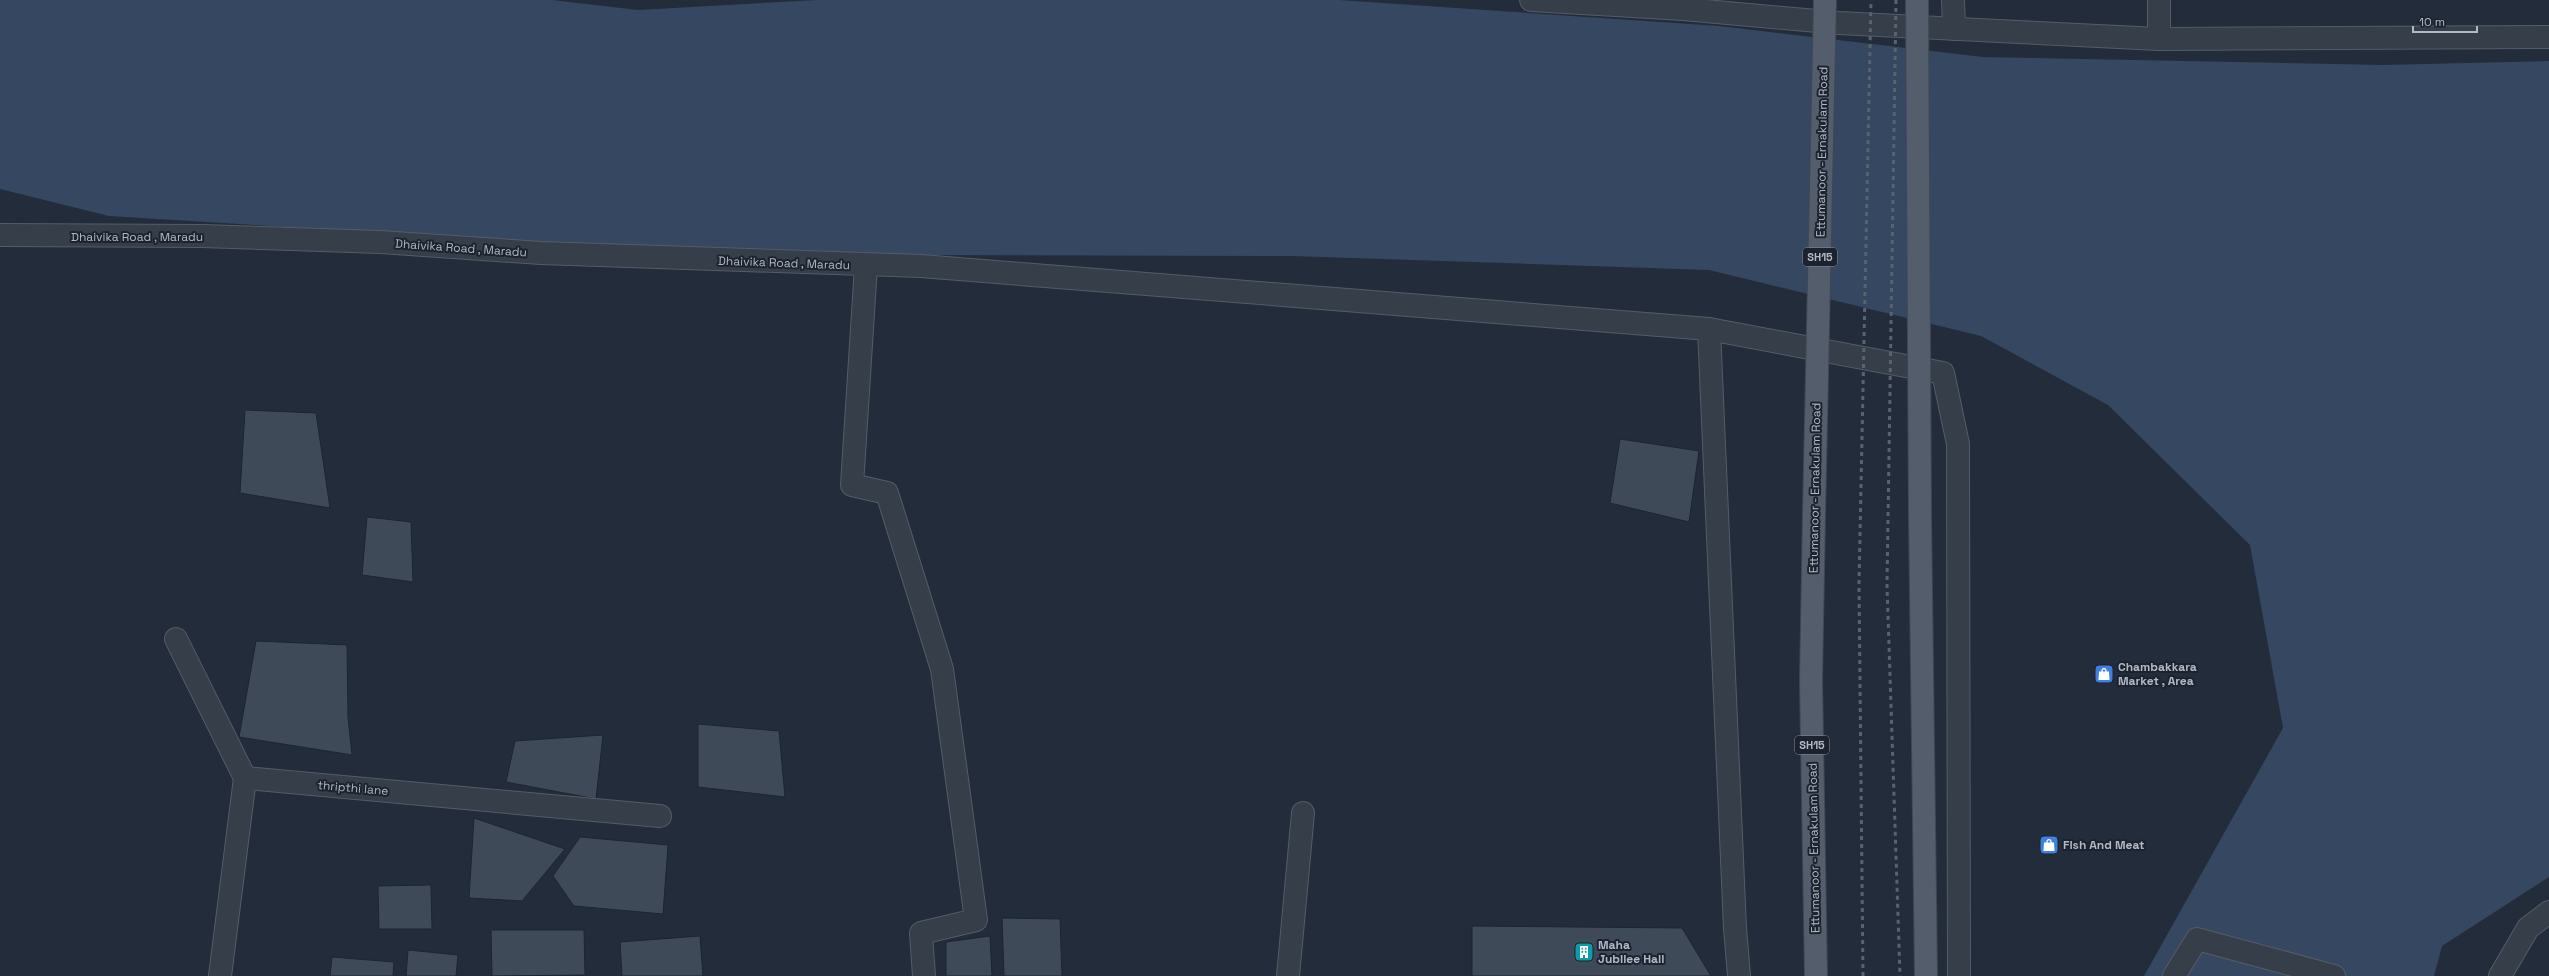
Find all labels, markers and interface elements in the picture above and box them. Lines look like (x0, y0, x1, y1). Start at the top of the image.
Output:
scale bar (2413, 8, 2477, 34)
text: 10 m (2419, 14, 2445, 30)
street label: Ettumanoor - Ernakulam Road (1813, 67, 1831, 237)
street label: Dhaivika Road , Maradu (71, 229, 203, 245)
street label: Dhaivika Road , Maradu (395, 235, 527, 261)
road number: SH15 (1803, 248, 1837, 266)
street label: Dhaivika Road , Maradu (718, 253, 850, 273)
street label: Ettumanoor - Ernakulam Road (1806, 403, 1824, 573)
place label: Chambakkara Market , Area (2118, 659, 2197, 689)
shop icon: Chambakkara Market , Area (2093, 663, 2115, 685)
road number: SH15 (1795, 736, 1829, 754)
street label: Ettumanoor - Ernakulam Road (1805, 763, 1823, 933)
street label: thripthi lane (317, 777, 389, 799)
shop icon: Fish And Meat (2038, 834, 2060, 856)
place label: Fish And Meat (2063, 837, 2144, 853)
place label: Maha Jubilee Hall (1598, 937, 1664, 967)
building icon: Maha Jubilee Hall (1573, 941, 1595, 963)

